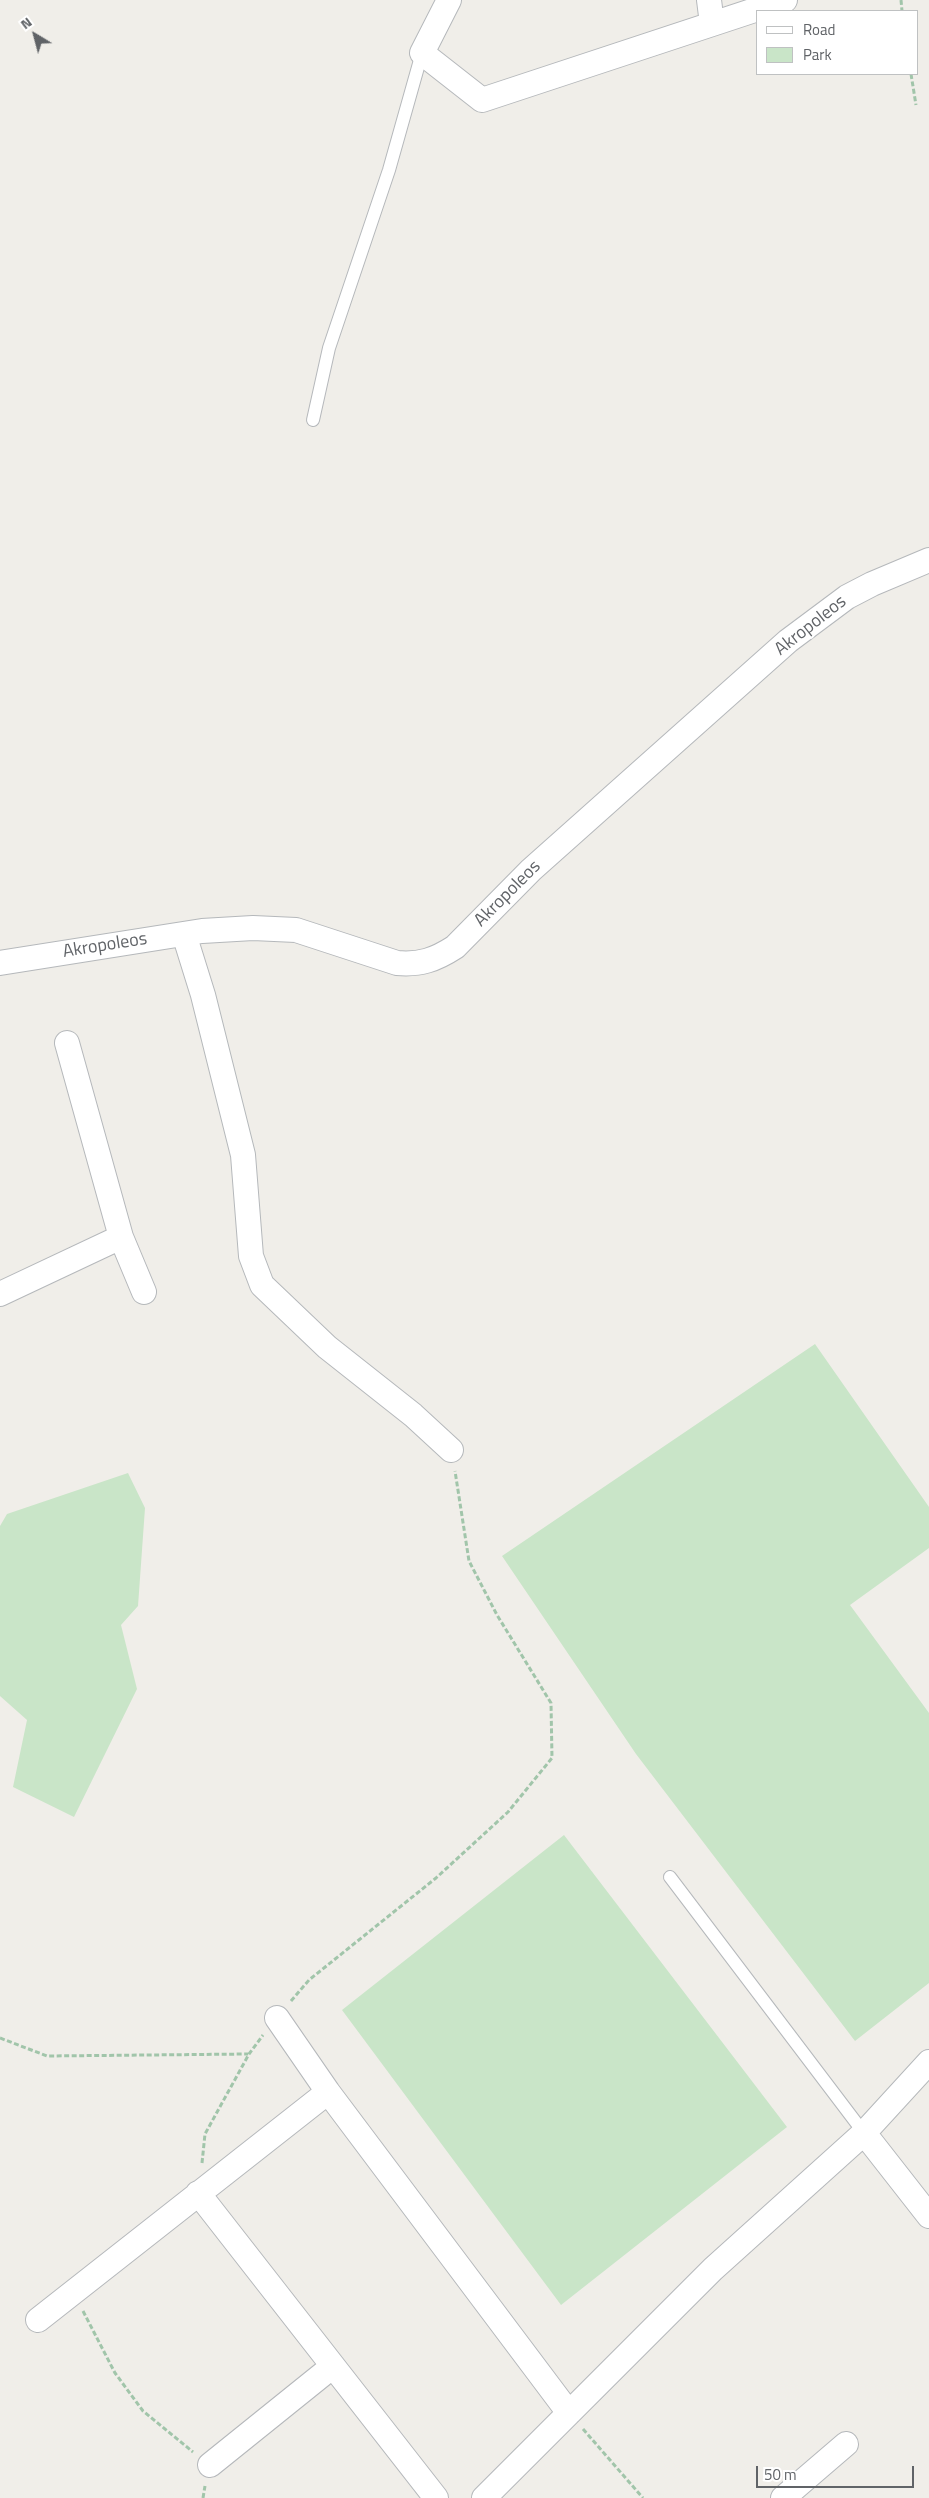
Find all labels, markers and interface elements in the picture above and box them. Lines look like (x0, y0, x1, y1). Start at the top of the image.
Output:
north arrow (10, 10, 60, 60)
legend (756, 10, 919, 75)
text: N (15, 11, 36, 34)
text: Road (803, 18, 835, 41)
text: Park (803, 43, 832, 66)
street label: Akropoleos (771, 591, 851, 661)
street label: Akropoleos (470, 856, 546, 932)
street label: Akropoleos (61, 929, 149, 963)
scale bar (759, 2456, 916, 2488)
text: 50 m (764, 2463, 797, 2486)

